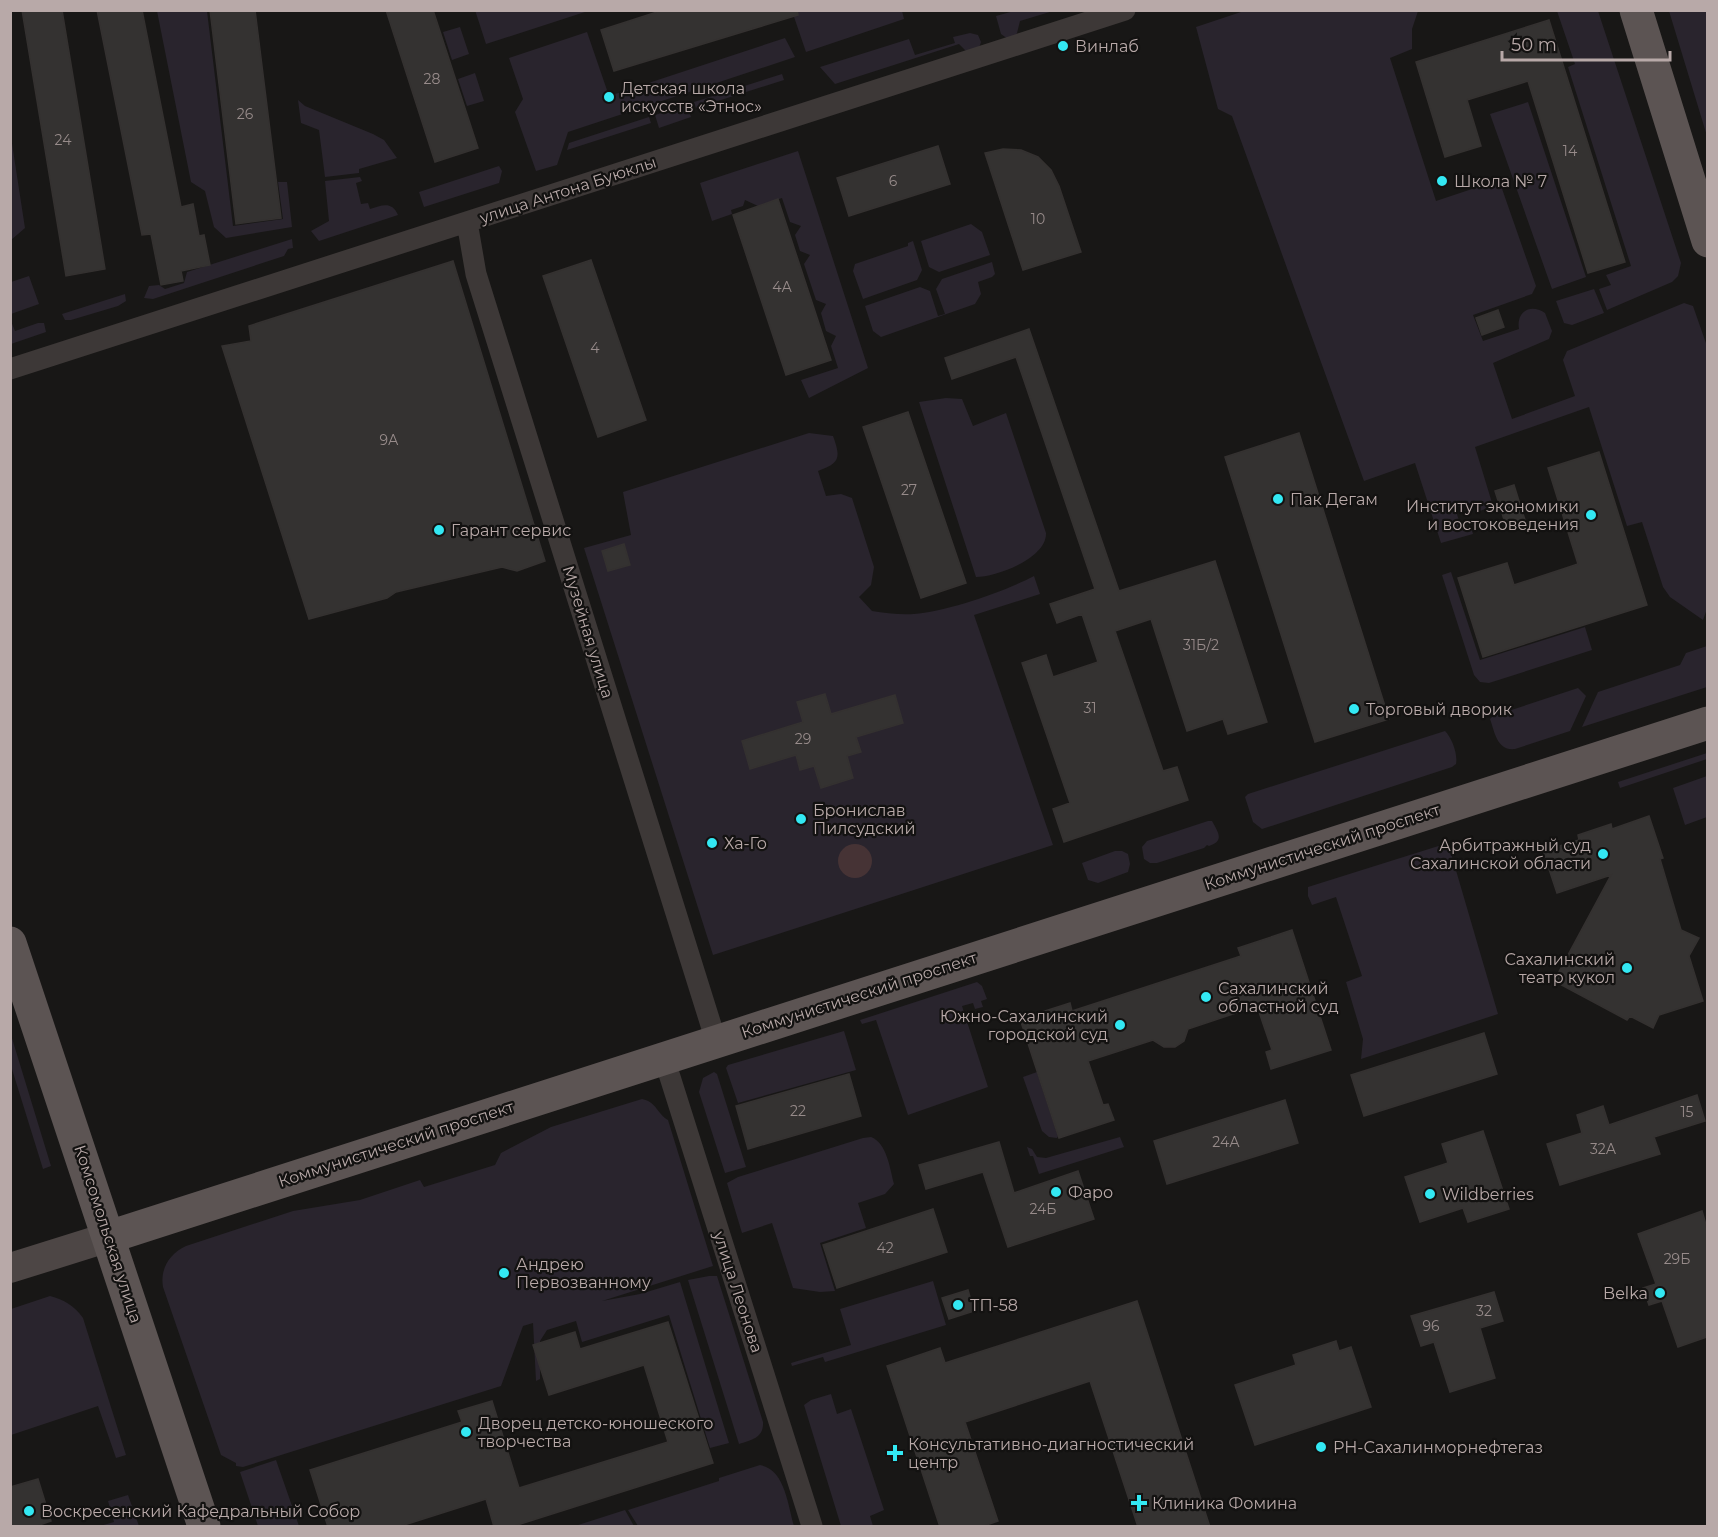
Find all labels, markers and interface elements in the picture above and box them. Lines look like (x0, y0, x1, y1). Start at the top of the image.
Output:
scale bar (1502, 24, 1670, 62)
text: 50 m (1511, 34, 1557, 56)
place label: Винлаб (1075, 37, 1139, 56)
marker: Винлаб (1056, 39, 1070, 53)
house number: 28 (424, 70, 441, 88)
place label: Детская школа искусств «Этнос» (621, 79, 762, 116)
marker: Детская школа искусств «Этнос» (602, 90, 616, 104)
house number: 26 (237, 105, 254, 123)
house number: 24 (55, 131, 72, 149)
house number: 14 (1563, 142, 1578, 160)
street label: улица Антона Буюклы (476, 152, 659, 228)
house number: 6 (889, 172, 898, 190)
place label: Школа № 7 (1454, 172, 1547, 191)
marker: Школа № 7 (1435, 174, 1449, 188)
house number: 10 (1031, 210, 1045, 228)
house number: 4А (772, 278, 792, 296)
house number: 4 (590, 339, 600, 357)
house number: 9А (380, 431, 399, 449)
house number: 27 (901, 481, 917, 499)
place label: Пак Дегам (1290, 490, 1378, 509)
marker: Пак Дегам (1271, 492, 1285, 506)
place label: Институт экономики и востоковедения (1406, 497, 1579, 534)
marker: Институт экономики и востоковедения (1584, 508, 1598, 522)
place label: Гарант сервис (451, 521, 571, 540)
marker: Гарант сервис (432, 523, 446, 537)
street label: Музейная улица (559, 563, 617, 701)
house number: 31Б/2 (1183, 636, 1219, 654)
house number: 31 (1084, 699, 1096, 717)
place label: Торговый дворик (1366, 700, 1513, 719)
marker: Торговый дворик (1347, 702, 1361, 716)
house number: 29 (795, 730, 811, 748)
street label: Коммунистический проспект (1202, 800, 1443, 894)
place label: Бронислав Пилсудский (813, 801, 916, 838)
marker: Бронислав Пилсудский (794, 812, 808, 826)
place label: Ха-Го (724, 834, 767, 853)
marker: Ха-Го (705, 836, 719, 850)
place label: Арбитражный суд Сахалинской области (1410, 836, 1591, 873)
marker: Арбитражный суд Сахалинской области (1596, 847, 1610, 861)
street label: Коммунистический проспект (739, 948, 980, 1042)
place label: Сахалинский театр кукол (1505, 950, 1615, 987)
marker: Сахалинский театр кукол (1620, 961, 1634, 975)
place label: Сахалинский областной суд (1218, 979, 1339, 1016)
marker: Сахалинский областной суд (1199, 990, 1213, 1004)
place label: Южно-Сахалинский городской суд (940, 1007, 1108, 1044)
marker: Южно-Сахалинский городской суд (1113, 1018, 1127, 1032)
street label: Коммунистический проспект (276, 1097, 517, 1191)
house number: 22 (790, 1102, 806, 1120)
house number: 15 (1681, 1103, 1694, 1121)
house number: 24А (1212, 1133, 1240, 1151)
house number: 32А (1590, 1140, 1617, 1158)
street label: Комсомольская улица (70, 1143, 146, 1325)
place label: Фаро (1068, 1183, 1113, 1202)
marker: Фаро (1049, 1185, 1063, 1199)
place label: Wildberries (1442, 1185, 1534, 1204)
marker: Wildberries (1423, 1187, 1437, 1201)
house number: 24Б (1029, 1200, 1057, 1218)
street label: улица Леонова (709, 1228, 767, 1355)
house number: 42 (876, 1239, 894, 1257)
house number: 29Б (1664, 1250, 1690, 1268)
place label: Андрею Первозванному (516, 1255, 651, 1292)
marker: Андрею Первозванному (497, 1266, 511, 1280)
place label: Belka (1603, 1284, 1648, 1303)
marker: Belka (1653, 1286, 1667, 1300)
place label: ТП-58 (970, 1296, 1018, 1315)
marker: ТП-58 (951, 1298, 965, 1312)
house number: 32 (1476, 1302, 1492, 1320)
house number: 96 (1422, 1317, 1440, 1335)
place label: Дворец детско-юношеского творчества (478, 1414, 713, 1451)
marker: Дворец детско-юношеского творчества (459, 1425, 473, 1439)
place label: Консультативно-диагностический центр (908, 1435, 1194, 1472)
place label: РН-Сахалинморнефтегаз (1333, 1438, 1543, 1457)
marker: РН-Сахалинморнефтегаз (1314, 1440, 1328, 1454)
marker: Консультативно-диагностический центр (886, 1444, 904, 1462)
marker: Клиника Фомина (1130, 1494, 1148, 1512)
place label: Клиника Фомина (1152, 1494, 1297, 1513)
place label: Воскресенский Кафедральный Собор (41, 1502, 360, 1521)
marker: Воскресенский Кафедральный Собор (22, 1504, 36, 1518)

